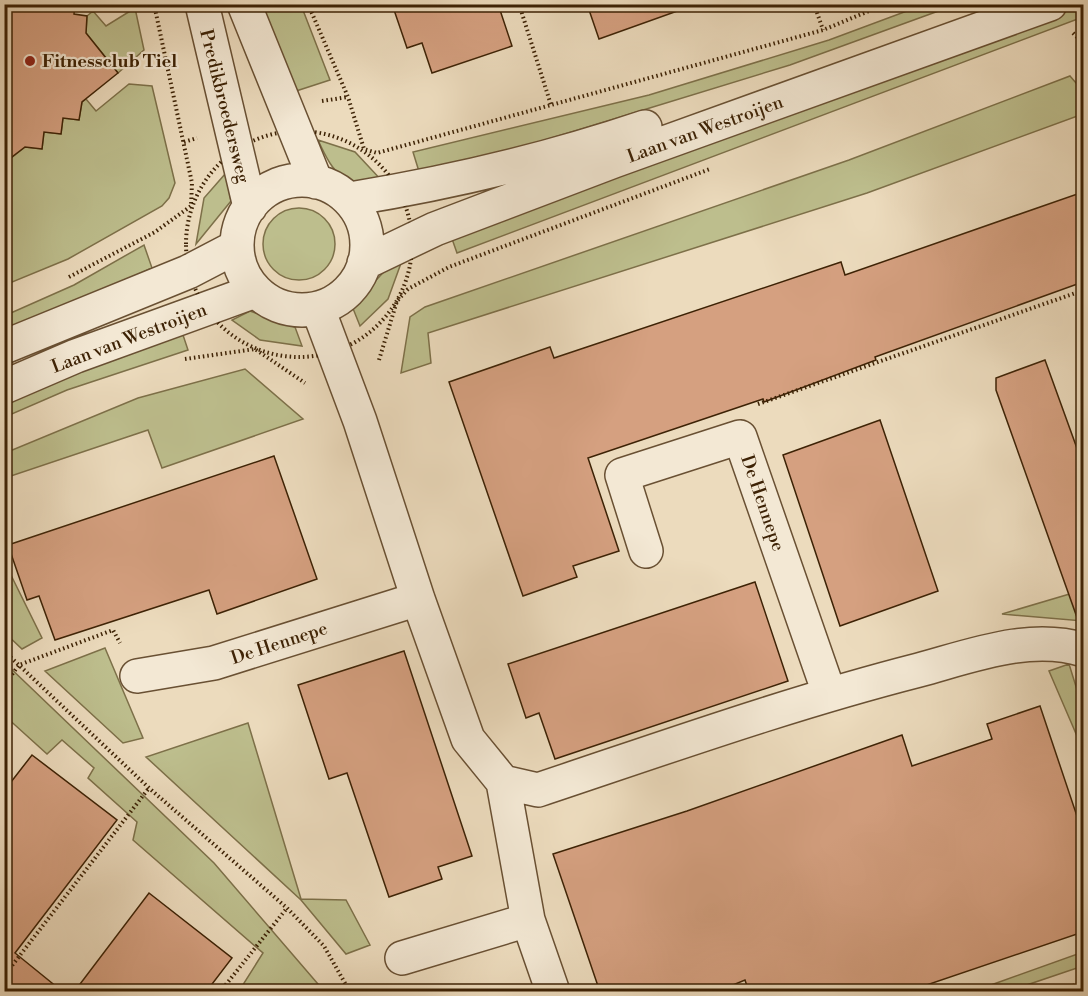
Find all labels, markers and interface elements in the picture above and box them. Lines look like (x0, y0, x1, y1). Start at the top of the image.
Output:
street label: Predikbroedersweg (194, 27, 255, 186)
place label: Fitnessclub Tiel (42, 50, 177, 73)
marker: Fitnessclub Tiel (23, 54, 37, 68)
street label: Laan van Westroijen (624, 90, 787, 168)
street label: Laan van Westroijen (48, 298, 210, 379)
street label: De Hennepe (735, 452, 790, 554)
street label: De Hennepe (228, 617, 330, 670)

